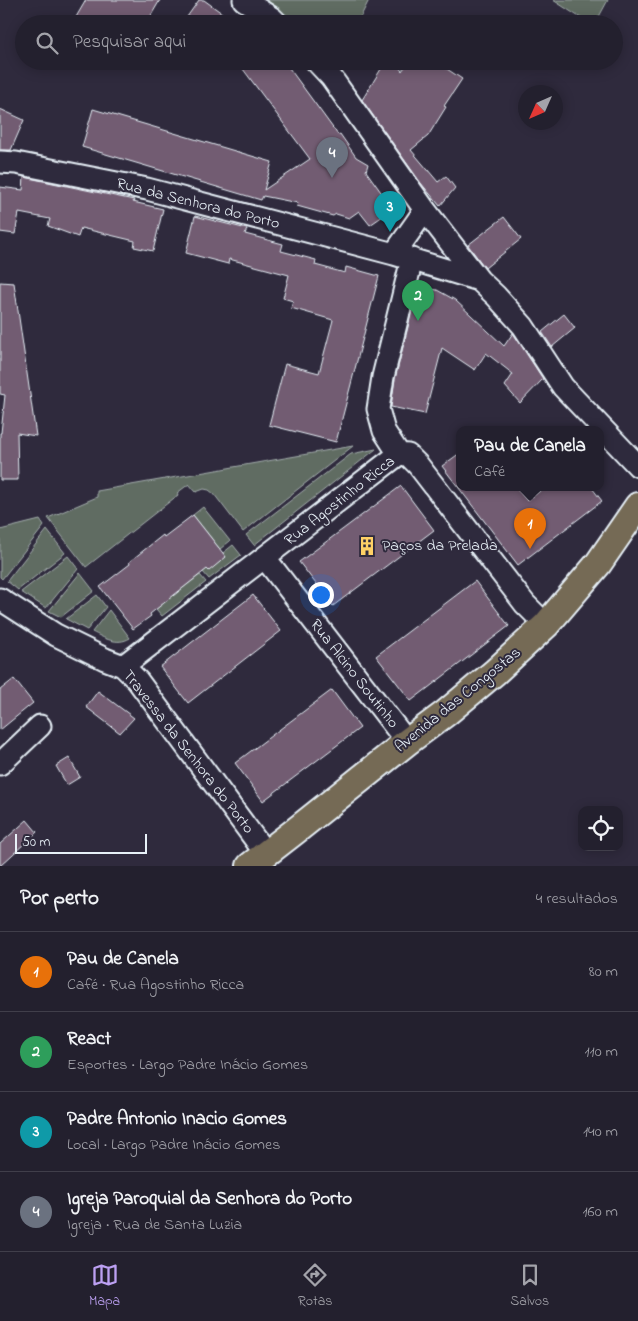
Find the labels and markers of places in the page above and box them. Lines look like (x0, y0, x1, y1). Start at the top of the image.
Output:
pin: 4 (316, 137, 348, 178)
pin: 3 (374, 191, 406, 232)
pin: 2 (402, 280, 434, 321)
pin: 1 (514, 508, 546, 549)
place label: Paços da Prelada (382, 534, 498, 558)
building icon: Paços da Prelada (356, 535, 378, 557)

